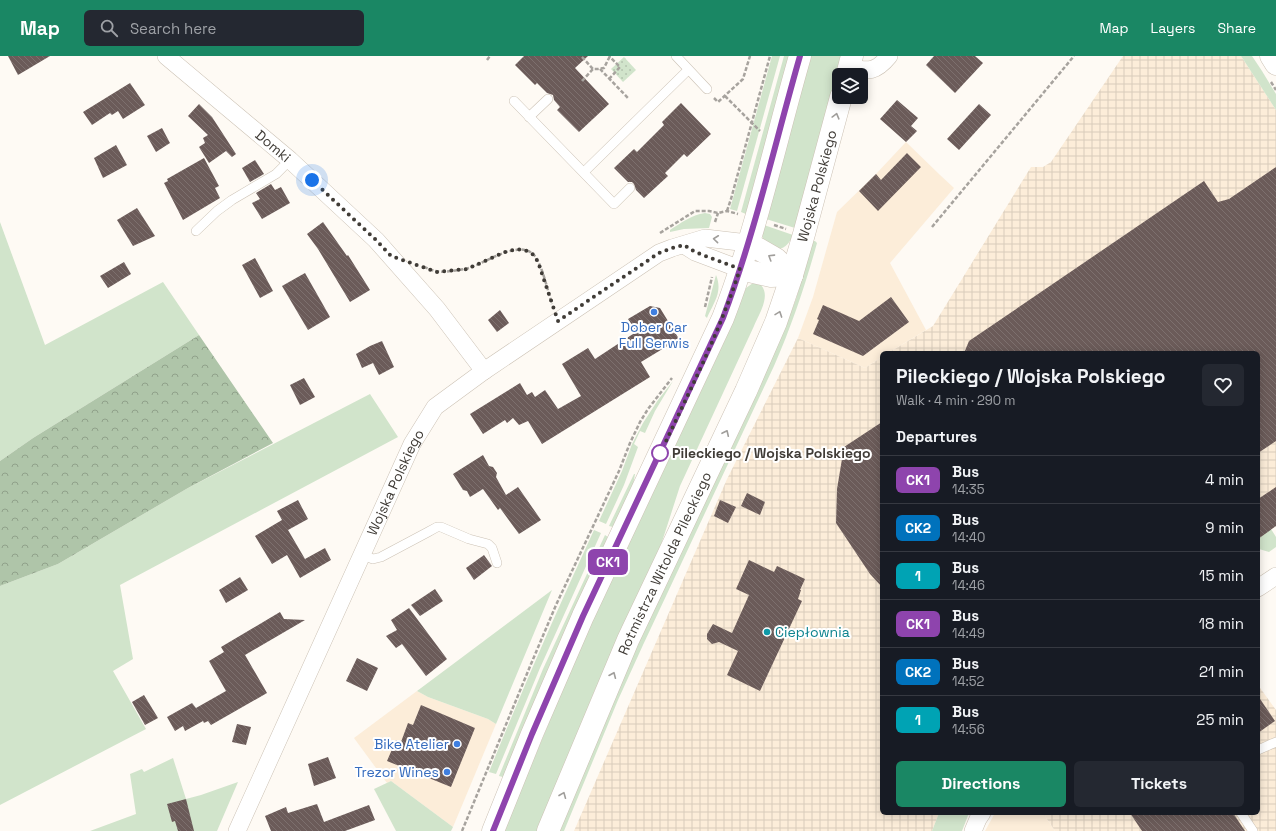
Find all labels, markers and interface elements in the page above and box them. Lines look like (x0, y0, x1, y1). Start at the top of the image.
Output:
search box (84, 10, 364, 46)
text: Map (20, 16, 60, 41)
icon: search (98, 17, 120, 39)
text: Search here (130, 19, 216, 38)
text: Map (1099, 19, 1129, 37)
text: Layers (1151, 19, 1195, 37)
text: Share (1217, 19, 1256, 37)
map controls (832, 68, 868, 104)
button: layers (832, 68, 868, 104)
one-way arrow (831, 113, 839, 119)
street label: Domki (252, 126, 295, 166)
street label: Wojska Polskiego (793, 128, 841, 244)
your location (302, 170, 322, 190)
one-way arrow (713, 235, 719, 244)
one-way arrow (768, 254, 775, 262)
marker: Dober Car Full Serwis (649, 307, 659, 317)
one-way arrow (774, 311, 783, 318)
place label: Dober Car Full Serwis (619, 318, 689, 352)
text: Pileckiego / Wojska Polskiego (896, 364, 1165, 389)
button: heart (1202, 364, 1244, 406)
text: Walk · 4 min · 290 m (896, 392, 1016, 409)
street label: Wojska Polskiego (363, 426, 428, 538)
text: Departures (896, 427, 977, 446)
one-way arrow (721, 429, 729, 437)
marker: Pileckiego / Wojska Polskiego (651, 444, 669, 462)
place label: Pileckiego / Wojska Polskiego (672, 444, 871, 462)
text: Bus (952, 462, 979, 481)
street label: Rotmistrza Witolda Pileckiego (614, 469, 715, 658)
text: 4 min (1205, 470, 1244, 489)
text: CK1 (906, 471, 930, 489)
text: 14:35 (952, 481, 985, 498)
text: Bus (952, 510, 979, 529)
text: 9 min (1205, 518, 1244, 537)
text: CK2 (905, 519, 931, 537)
text: 14:40 (952, 529, 985, 546)
line badge: CK1 (585, 549, 631, 575)
text: CK1 (596, 553, 620, 571)
text: Bus (952, 558, 979, 577)
text: 15 min (1199, 566, 1244, 585)
text: 1 (915, 567, 921, 585)
text: 14:46 (952, 577, 985, 594)
text: Bus (952, 606, 979, 625)
text: 18 min (1199, 614, 1244, 633)
text: CK1 (906, 615, 930, 633)
place label: Ciepłownia (775, 623, 850, 641)
text: 14:49 (952, 625, 985, 642)
marker: Ciepłownia (762, 627, 772, 637)
text: Bus (952, 654, 979, 673)
text: 21 min (1199, 662, 1244, 681)
text: CK2 (905, 663, 931, 681)
one-way arrow (608, 672, 616, 680)
text: 14:52 (952, 673, 984, 690)
text: Bus (952, 702, 979, 721)
text: 25 min (1196, 710, 1244, 729)
text: 1 (915, 711, 921, 729)
text: 14:56 (952, 721, 985, 738)
place label: Bike Atelier (374, 735, 449, 753)
marker: Bike Atelier (452, 739, 462, 749)
button: Directions (896, 761, 1066, 807)
button: Tickets (1074, 761, 1244, 807)
place label: Trezor Wines (354, 763, 439, 781)
marker: Trezor Wines (442, 767, 452, 777)
one-way arrow (558, 791, 566, 798)

